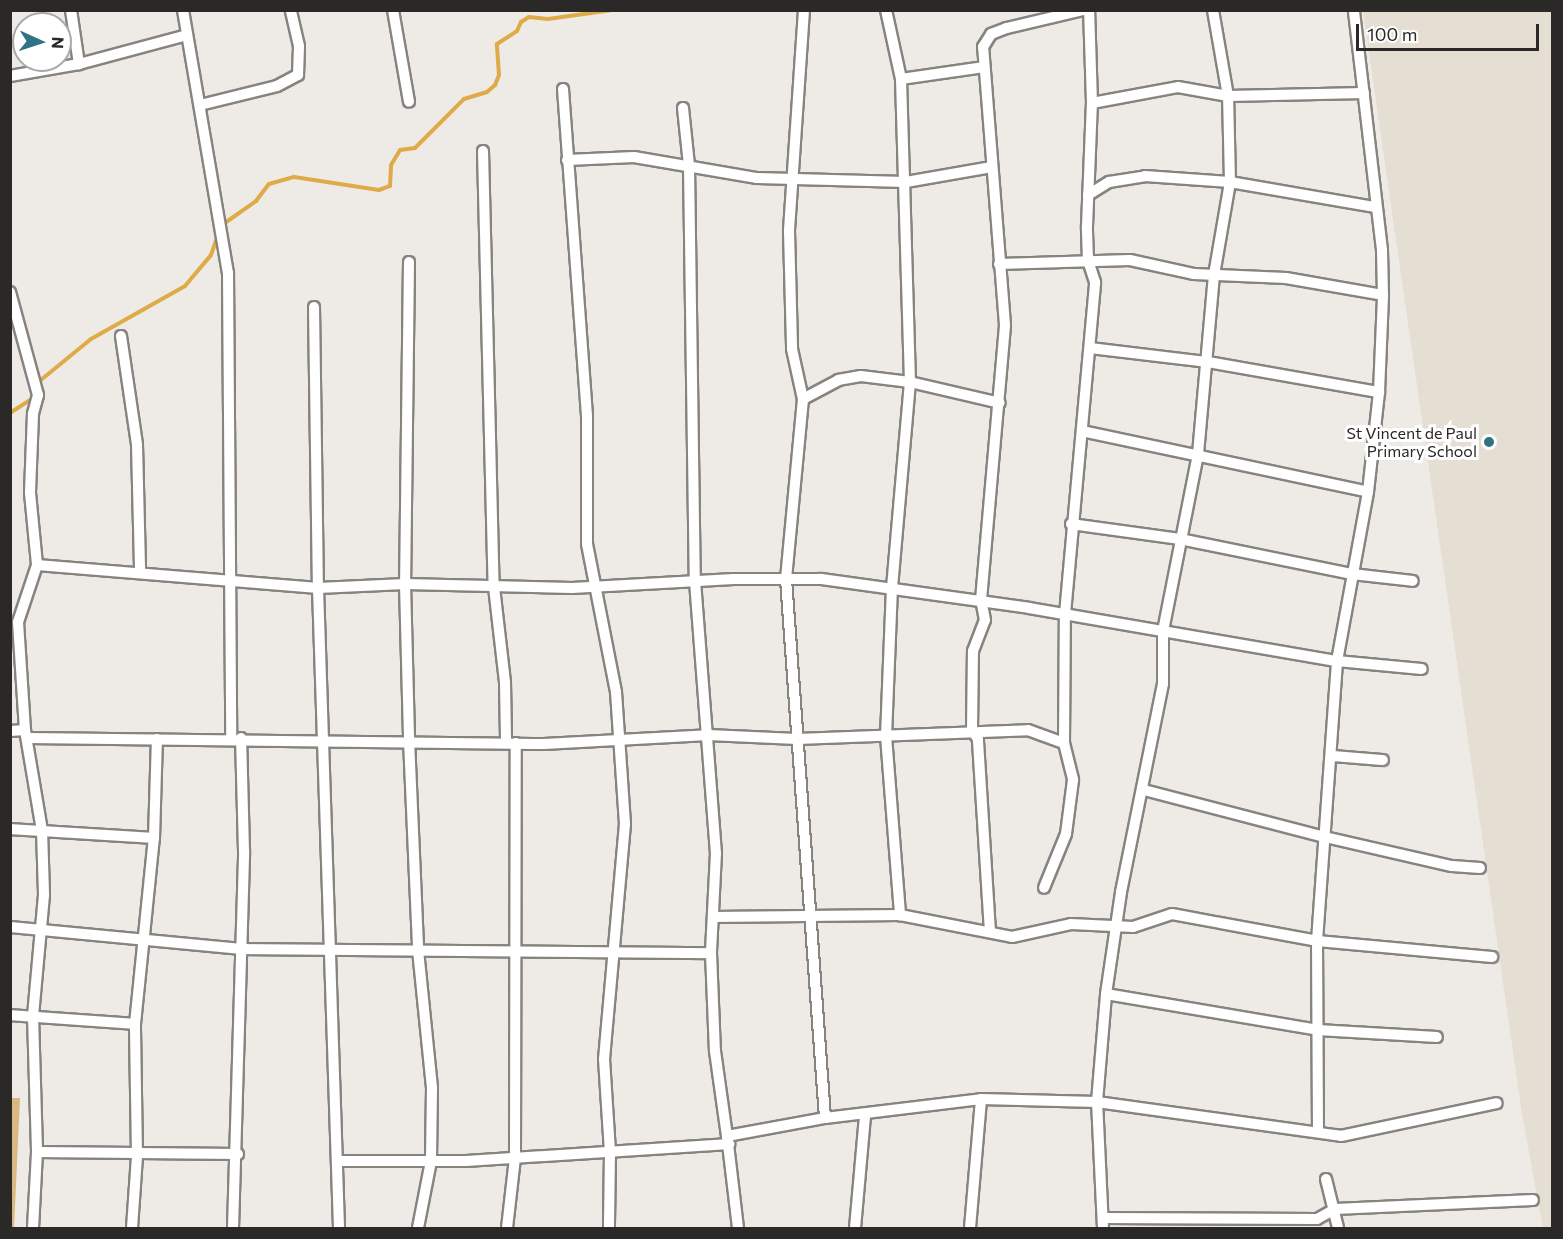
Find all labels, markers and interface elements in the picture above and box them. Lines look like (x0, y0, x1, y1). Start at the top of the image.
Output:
north arrow (12, 12, 72, 72)
scale bar (1359, 12, 1542, 50)
text: 100 m (1367, 23, 1417, 45)
text: N (49, 36, 68, 49)
place label: St Vincent de Paul Primary School (1347, 423, 1477, 461)
marker: St Vincent de Paul Primary School (1482, 435, 1496, 449)

